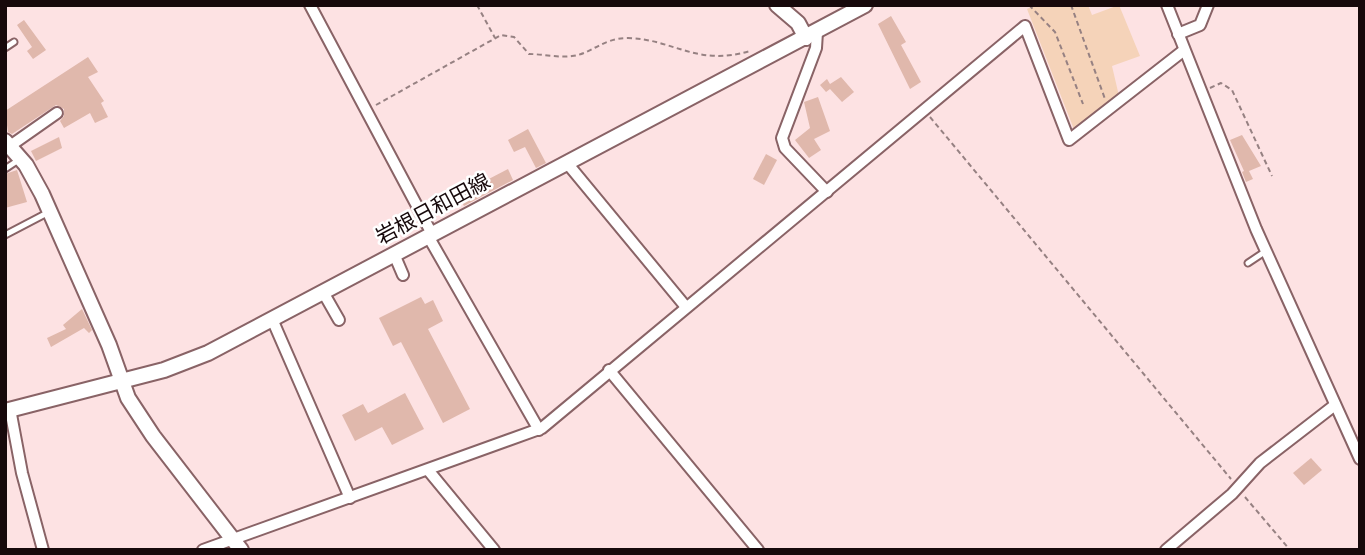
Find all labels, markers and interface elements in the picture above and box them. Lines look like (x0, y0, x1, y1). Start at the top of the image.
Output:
street label: 岩根日和田線 (372, 169, 494, 248)

